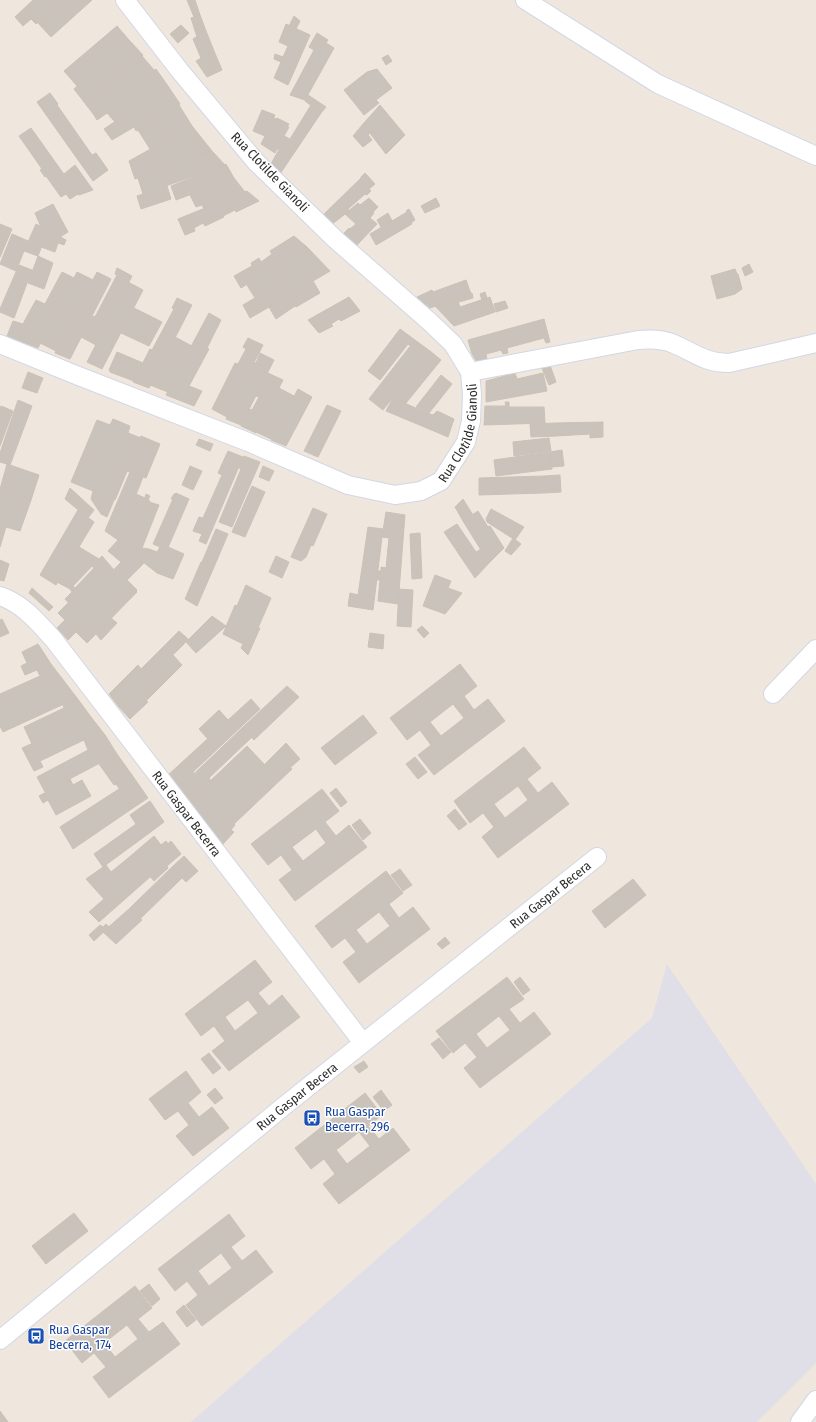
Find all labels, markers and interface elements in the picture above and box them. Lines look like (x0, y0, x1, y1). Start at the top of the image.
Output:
street label: Rua Clotilde Gianoli (228, 129, 312, 215)
street label: Rua Clotilde Gianoli (435, 383, 480, 485)
street label: Rua Gaspar Becerra (149, 768, 225, 859)
street label: Rua Gaspar Becera (507, 858, 594, 931)
street label: Rua Gaspar Becera (253, 1059, 340, 1133)
place label: Rua Gaspar Becerra, 296 (325, 1104, 390, 1134)
bus stop icon: Rua Gaspar Becerra, 296 (302, 1108, 322, 1128)
place label: Rua Gaspar Becerra, 174 (49, 1322, 111, 1352)
bus stop icon: Rua Gaspar Becerra, 174 (26, 1326, 46, 1346)

